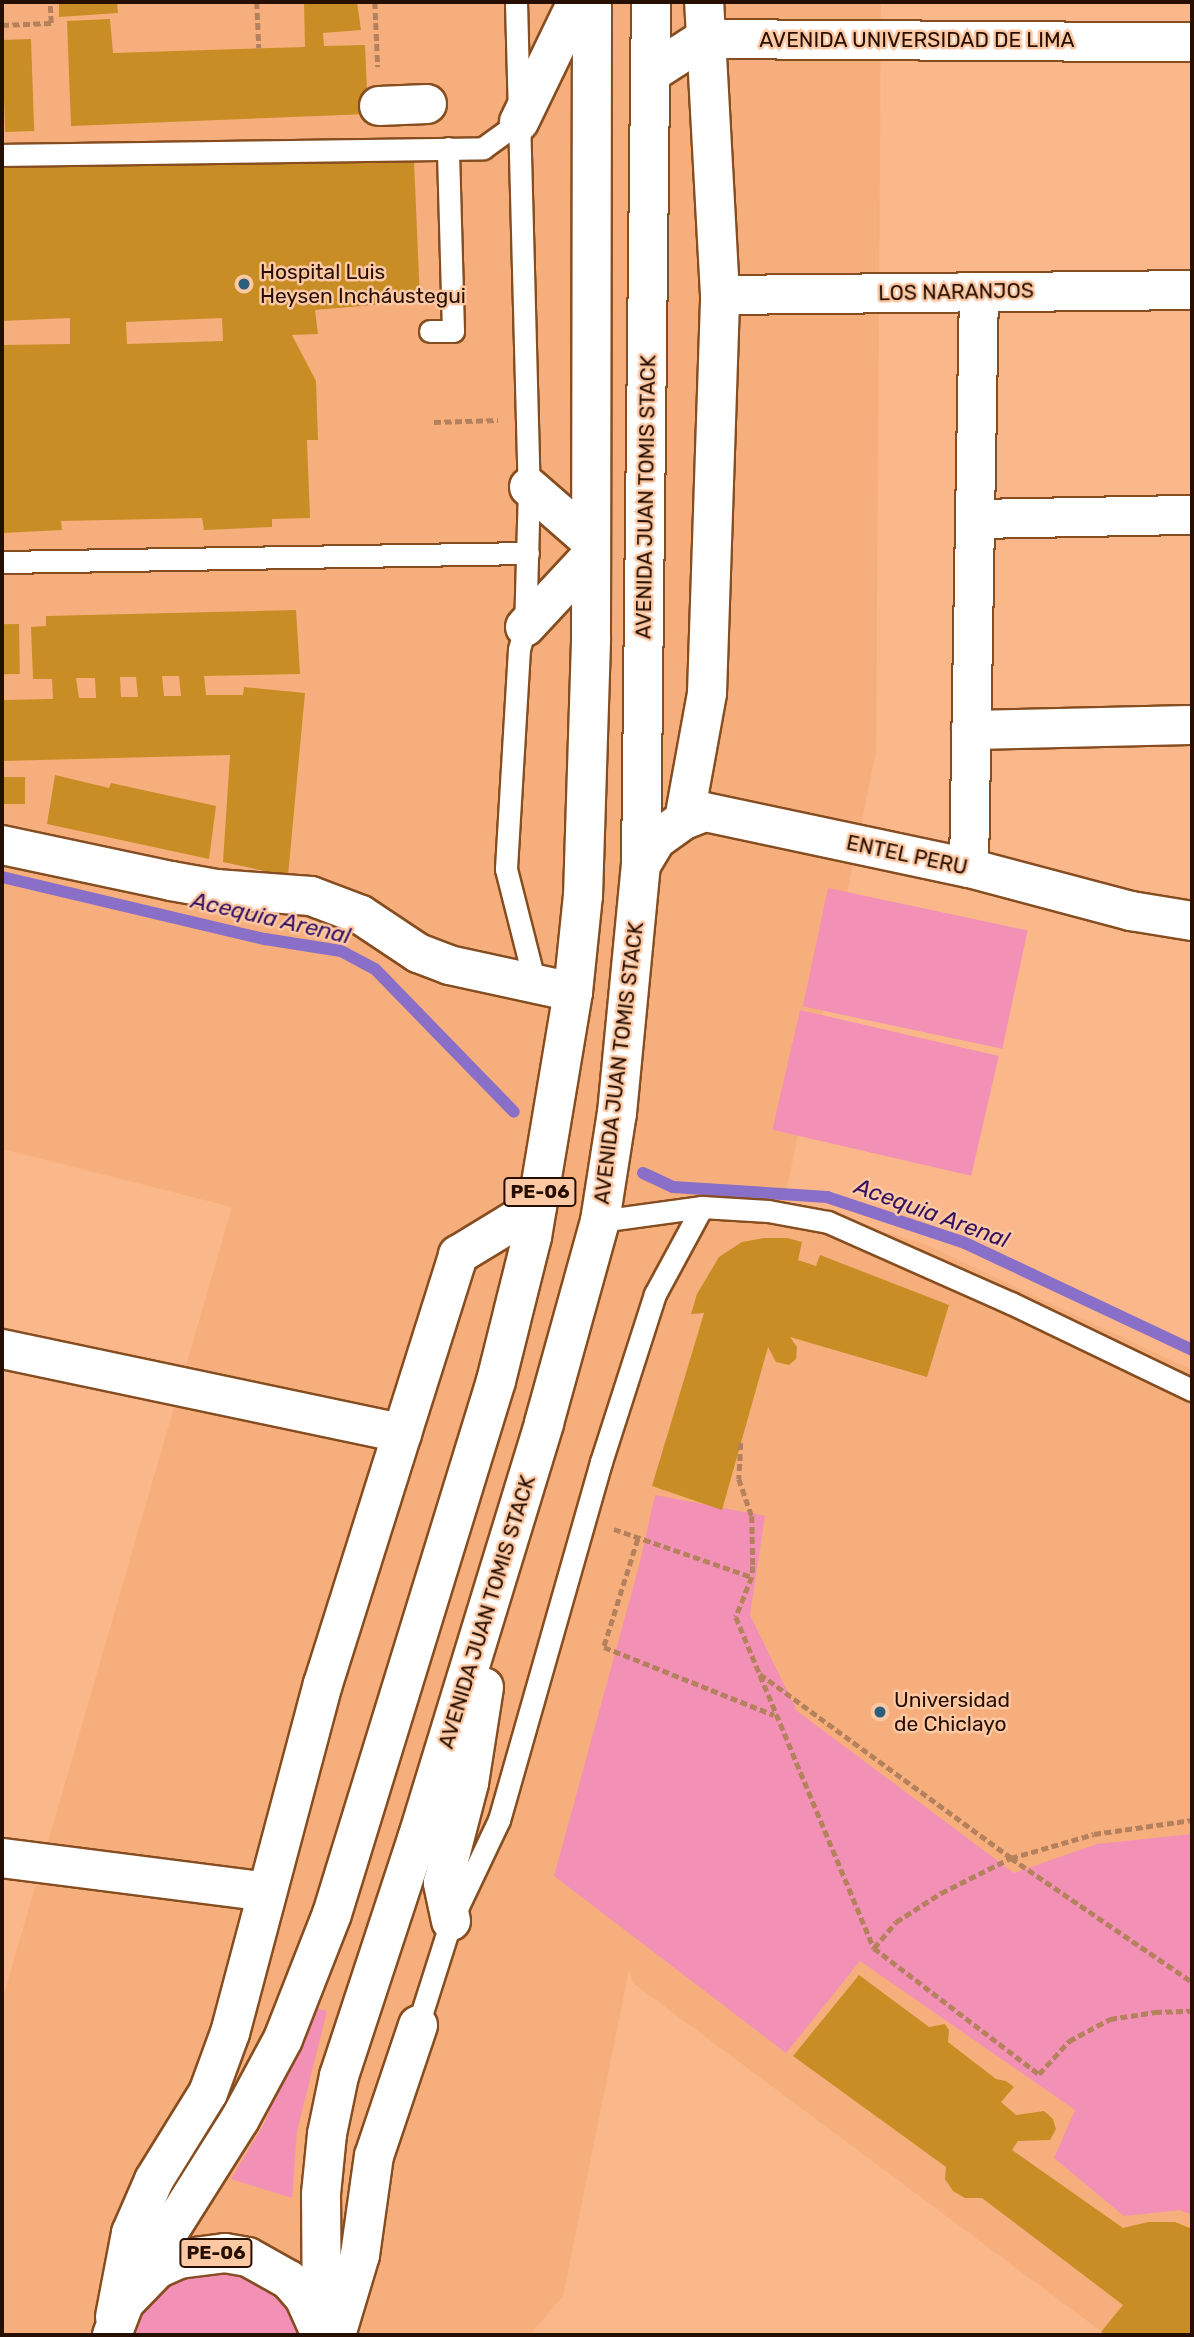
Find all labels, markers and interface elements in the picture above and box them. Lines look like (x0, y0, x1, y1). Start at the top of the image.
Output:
street label: AVENIDA UNIVERSIDAD DE LIMA (759, 27, 1075, 53)
place label: Hospital Luis Heysen Incháustegui (260, 259, 466, 309)
marker: Hospital Luis Heysen Incháustegui (234, 274, 254, 294)
street label: LOS NARANJOS (878, 278, 1034, 306)
street label: AVENIDA JUAN TOMIS STACK (631, 354, 661, 640)
street label: ENTEL PERU (844, 830, 970, 880)
water label: Acequia Arenal (188, 886, 354, 950)
street label: AVENIDA JUAN TOMIS STACK (589, 920, 649, 1206)
water label: Acequia Arenal (851, 1172, 1013, 1254)
road number: PE-06 (503, 1176, 577, 1208)
street label: AVENIDA JUAN TOMIS STACK (433, 1472, 541, 1752)
place label: Universidad de Chiclayo (894, 1687, 1010, 1737)
marker: Universidad de Chiclayo (872, 1704, 888, 1720)
road number: PE-06 (179, 2238, 253, 2268)

